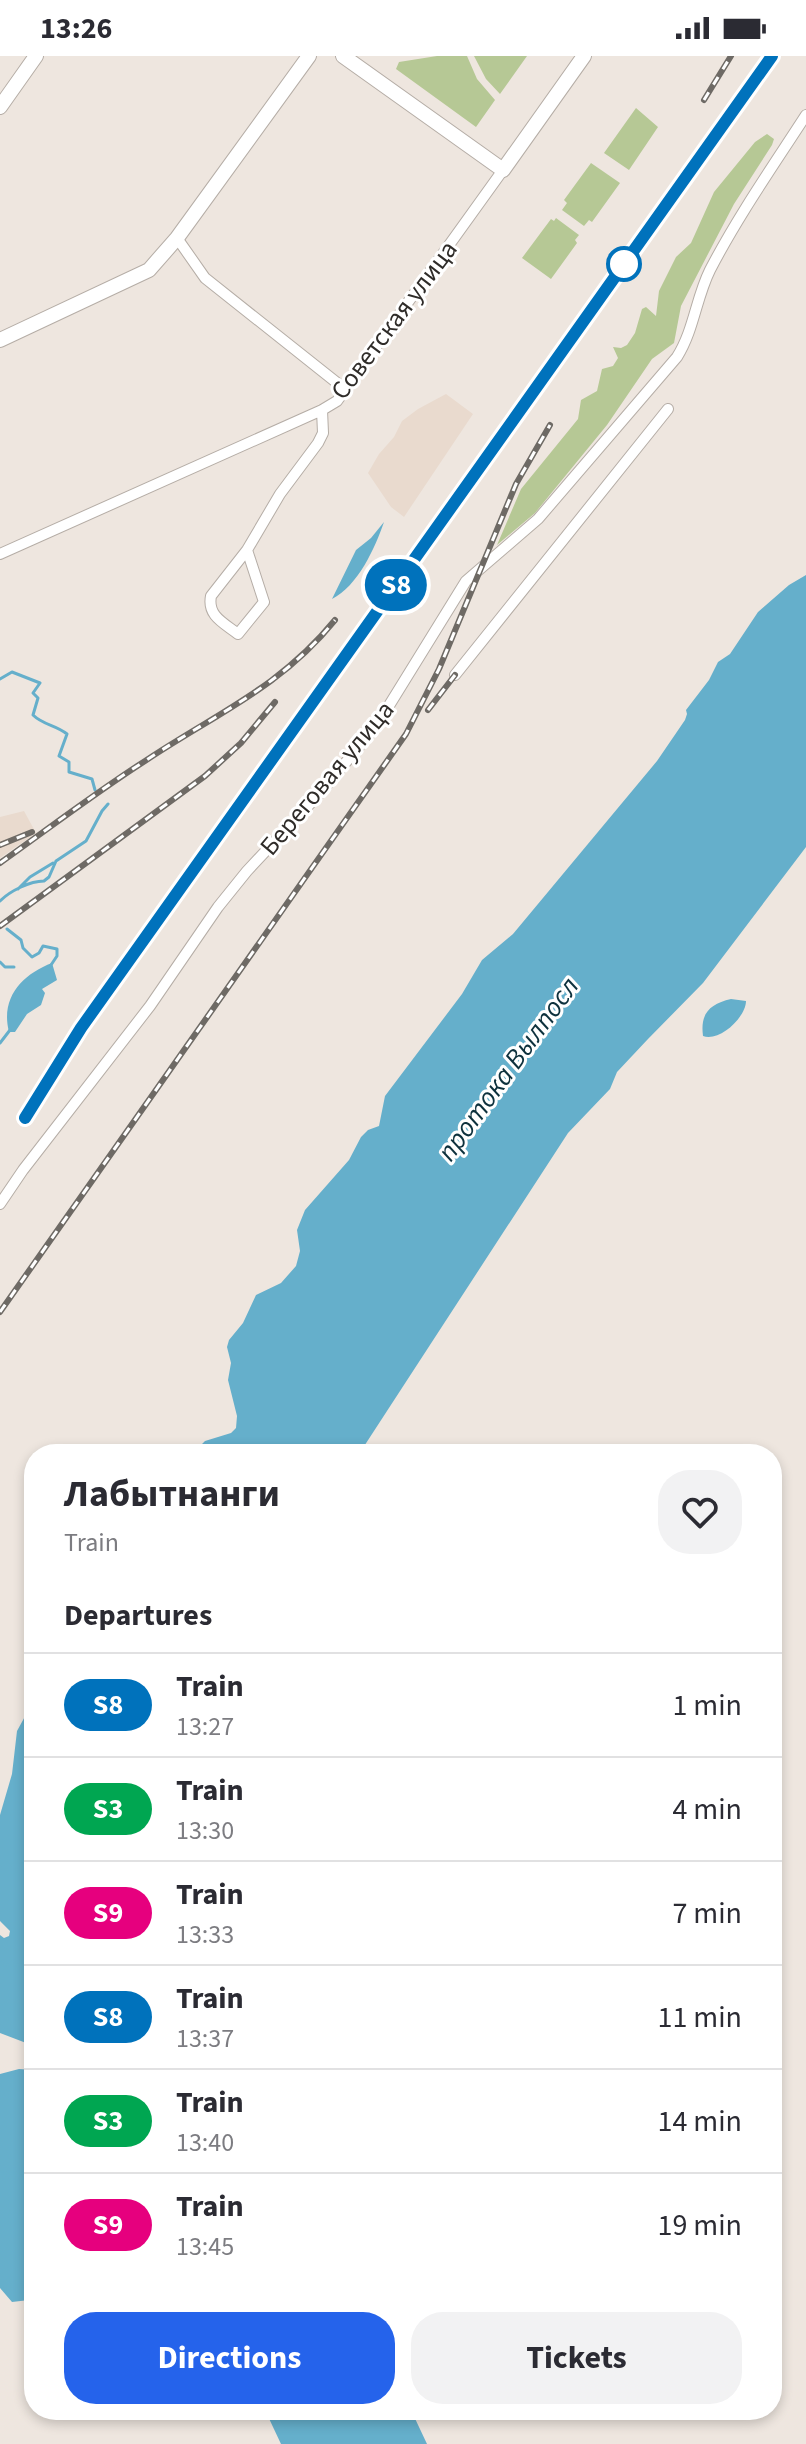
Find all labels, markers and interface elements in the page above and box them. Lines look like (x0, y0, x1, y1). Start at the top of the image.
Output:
text: 13:26 (40, 7, 112, 50)
street label: Советская улица (322, 233, 466, 407)
unlabelled marker (607, 247, 641, 281)
line badge: S8 (360, 559, 432, 611)
text: S8 (381, 565, 411, 605)
street label: Береговая улица (251, 693, 403, 863)
water label: протока Вылпосл (427, 968, 589, 1170)
text: Лабытнанги (64, 1467, 280, 1521)
button: heart (658, 1470, 742, 1554)
text: Train (64, 1524, 119, 1561)
text: Departures (64, 1594, 212, 1637)
text: Train (176, 1665, 244, 1708)
text: 1 min (672, 1684, 742, 1727)
text: S8 (93, 1685, 123, 1725)
text: 13:27 (176, 1708, 234, 1745)
text: Train (176, 1769, 244, 1812)
text: 4 min (672, 1788, 742, 1831)
text: S3 (93, 1789, 123, 1829)
text: 13:30 (176, 1812, 234, 1849)
text: Train (176, 1873, 244, 1916)
text: 7 min (672, 1892, 742, 1935)
text: S9 (93, 1893, 123, 1933)
text: 13:33 (176, 1916, 234, 1953)
text: Train (176, 1977, 244, 2020)
text: 11 min (658, 1996, 742, 2039)
text: S8 (93, 1997, 123, 2037)
text: 13:37 (176, 2020, 234, 2057)
text: Train (176, 2081, 244, 2124)
text: 14 min (658, 2100, 742, 2143)
text: S3 (93, 2101, 123, 2141)
text: 13:40 (176, 2124, 234, 2161)
text: Train (176, 2185, 244, 2228)
text: 19 min (658, 2204, 742, 2247)
text: S9 (93, 2205, 123, 2245)
text: 13:45 (176, 2228, 234, 2265)
button: Directions (64, 2312, 395, 2404)
button: Tickets (411, 2312, 742, 2404)

